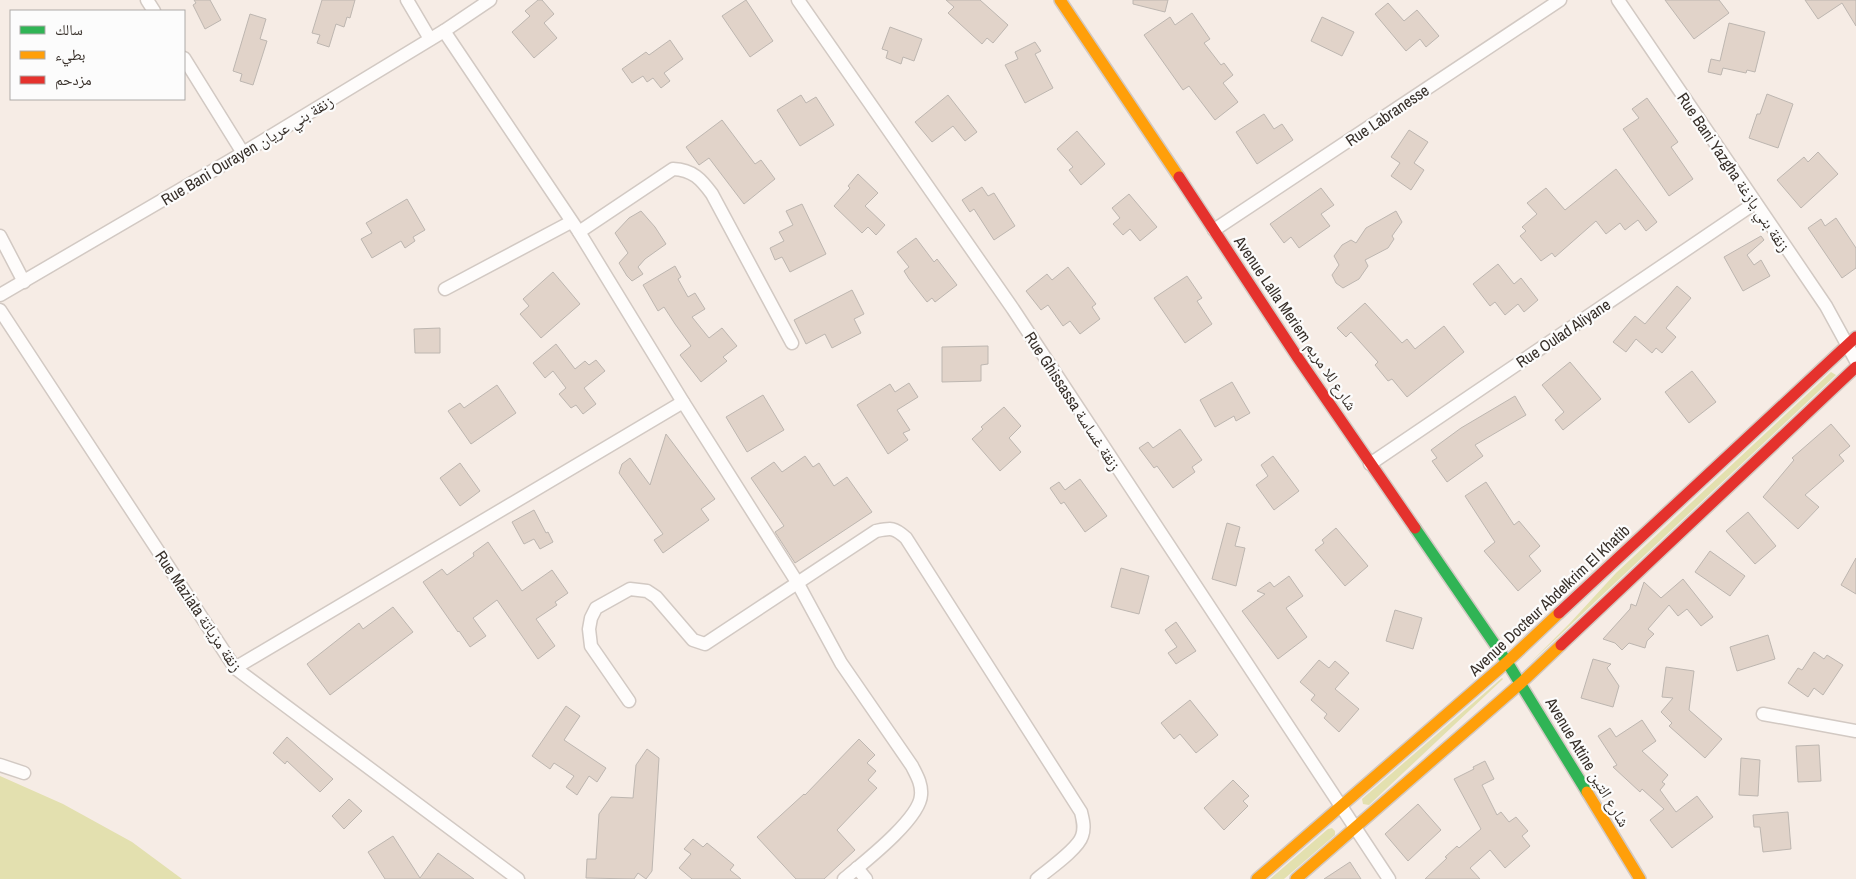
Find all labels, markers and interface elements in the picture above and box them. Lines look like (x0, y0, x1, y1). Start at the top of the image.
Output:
legend (10, 10, 185, 100)
text: سالك (55, 19, 83, 40)
text: بطيء (55, 44, 85, 67)
text: مزدحم (55, 69, 92, 90)
street label: Rue Labranesse (1341, 79, 1433, 151)
street label: Rue Bani Yazgha زنقة بني يازغة (1671, 88, 1796, 257)
street label: Rue Bani Ourayen زنقة بني عريان (157, 90, 338, 212)
street label: Avenue Lalla Meriem شارع للا مريم (1229, 231, 1363, 415)
street label: Rue Oulad Aliyane (1511, 293, 1615, 373)
street label: Rue Ghissassa زنقة غساسة (1020, 327, 1126, 475)
street label: Avenue Docteur Abdelkrim El Khatib (1463, 519, 1634, 681)
street label: Rue Maziata زنقة مزياتة (150, 546, 248, 676)
street label: Avenue Attine شارع التين (1540, 692, 1635, 831)

